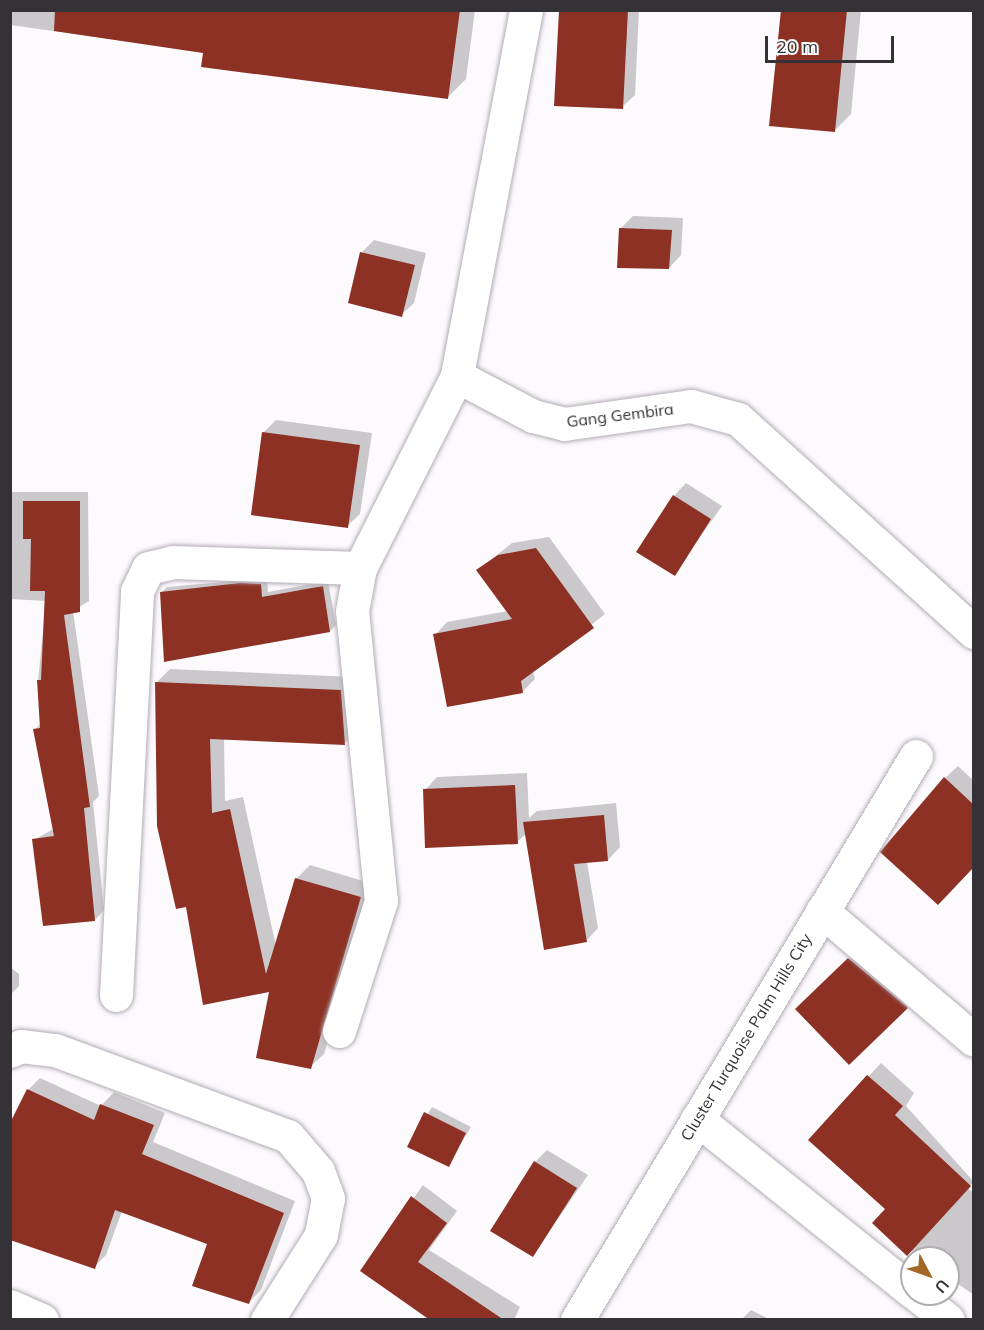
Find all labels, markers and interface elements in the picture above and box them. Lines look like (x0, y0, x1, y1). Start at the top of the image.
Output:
scale bar (768, 24, 897, 62)
text: 20 m (776, 35, 818, 58)
street label: Gang Gembira (565, 399, 675, 431)
street label: Cluster Turquoise Palm Hills City (676, 930, 816, 1144)
north arrow (900, 1246, 960, 1306)
text: U (931, 1275, 954, 1298)

